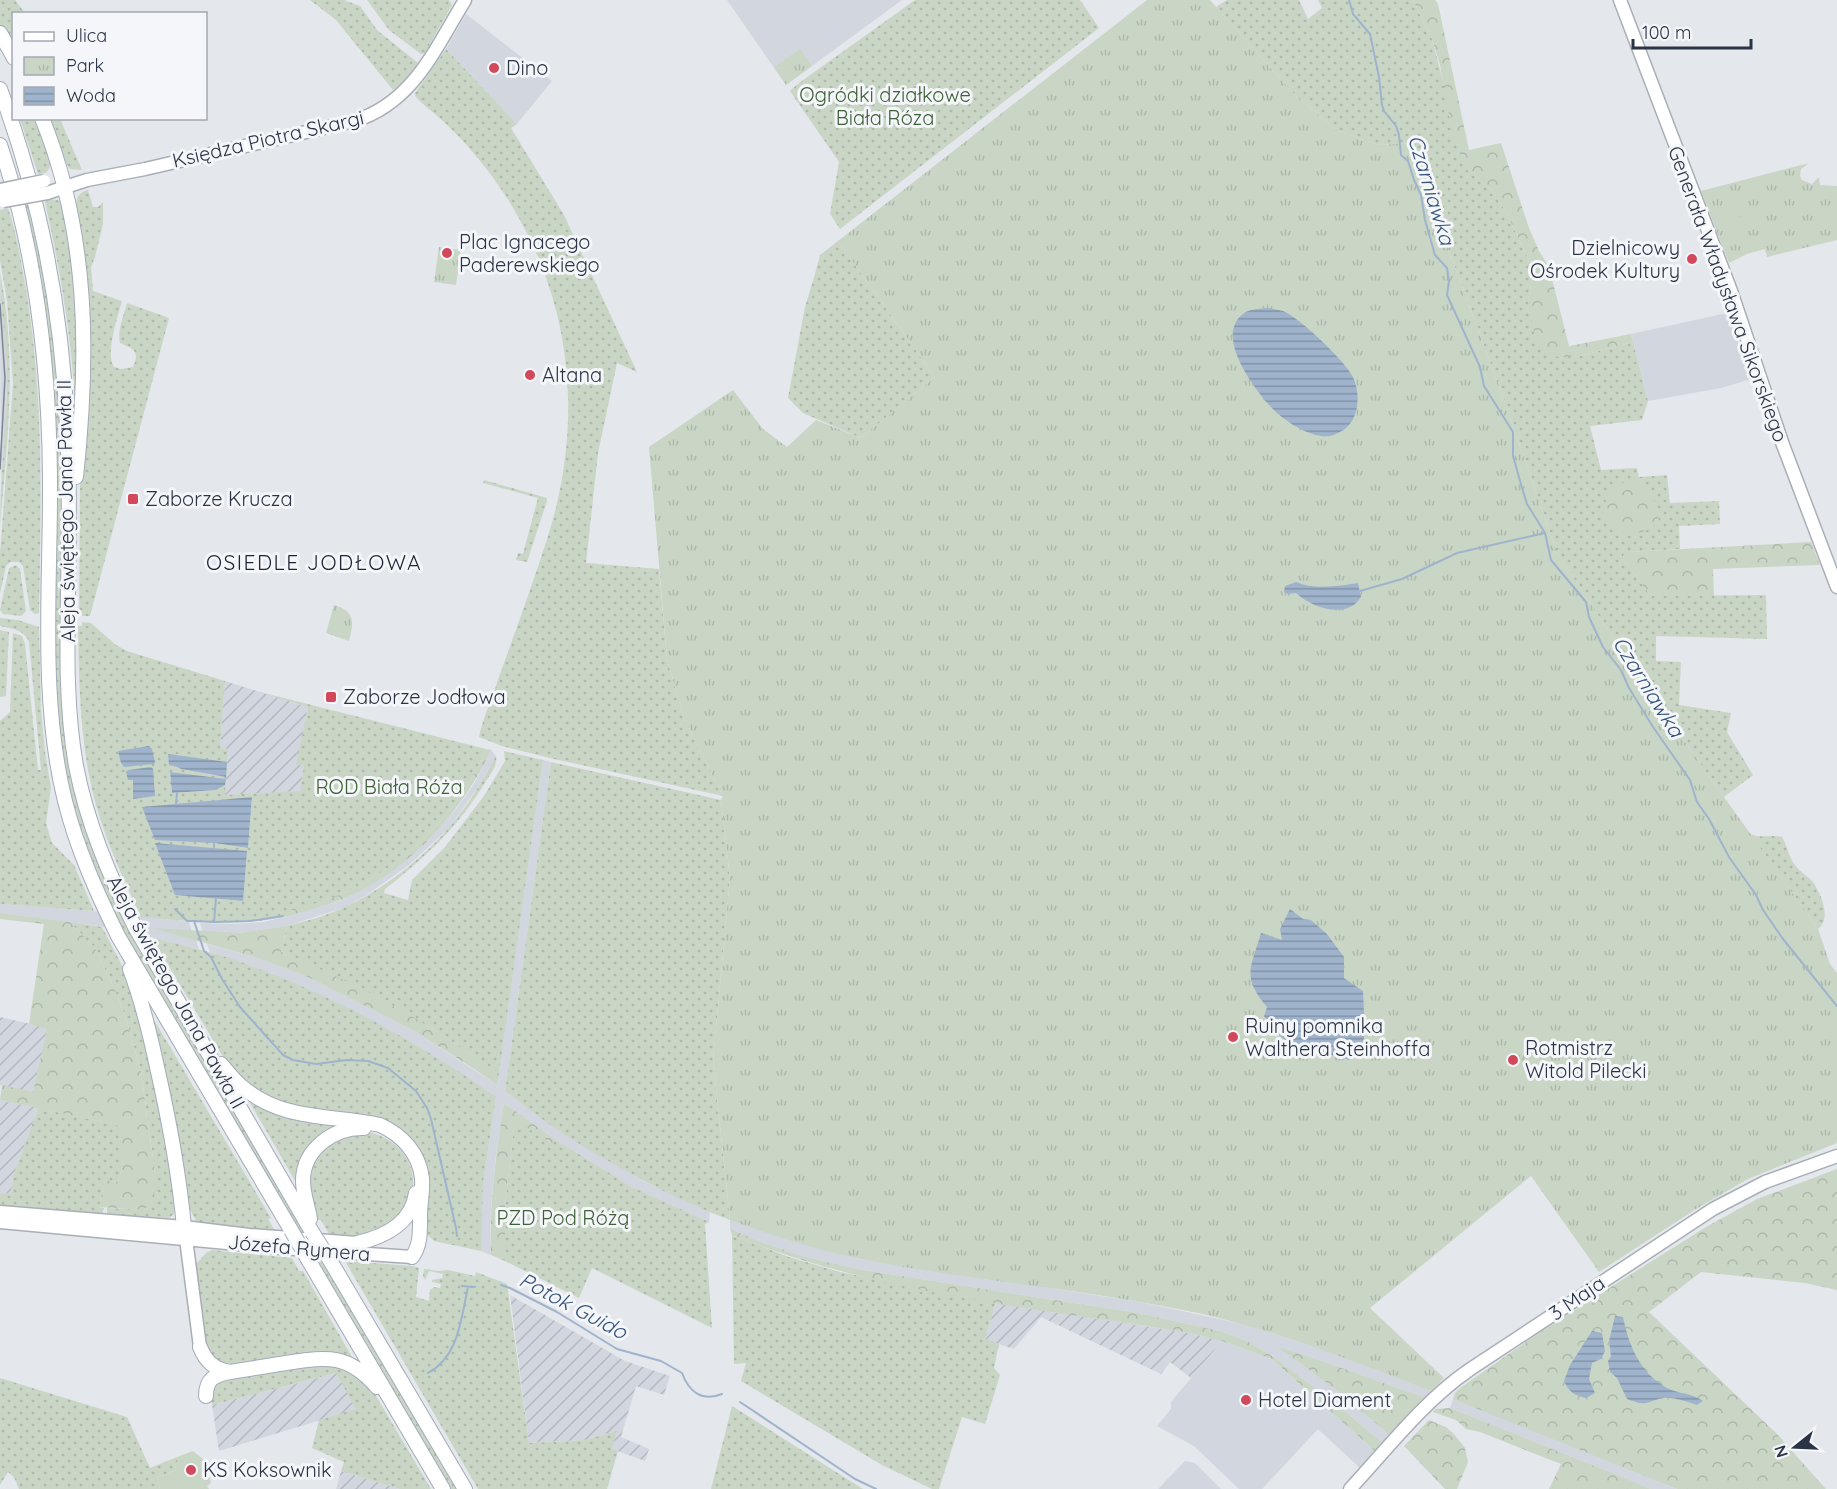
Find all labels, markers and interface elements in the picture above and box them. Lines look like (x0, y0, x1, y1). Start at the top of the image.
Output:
legend (12, 12, 207, 120)
scale bar (1633, 12, 1752, 50)
text: 100 m (1642, 21, 1691, 44)
text: Ulica (66, 24, 107, 47)
text: Park (66, 54, 104, 77)
place label: Dino (506, 55, 548, 80)
marker: Dino (487, 61, 501, 75)
park label: Ogródki działkowe Biała Róza (799, 82, 971, 130)
text: Woda (66, 84, 116, 107)
street label: Księdza Piotra Skargi (170, 104, 366, 173)
water label: Czarniawka (1403, 132, 1461, 249)
street label: Generała Władysława Sikorskiego (1663, 142, 1794, 445)
place label: Plac Ignacego Paderewskiego (459, 229, 600, 277)
place label: Dzielnicowy Ośrodek Kultury (1530, 235, 1680, 283)
marker: Plac Ignacego Paderewskiego (440, 246, 454, 260)
marker: Dzielnicowy Ośrodek Kultury (1685, 252, 1699, 266)
place label: Altana (542, 362, 602, 387)
marker: Altana (523, 368, 537, 382)
street label: Aleja świętego Jana Pawła II (51, 379, 80, 643)
place label: Zaborze Krucza (145, 486, 293, 511)
marker: Zaborze Krucza (126, 492, 140, 506)
district label: OSIEDLE JODŁOWA (206, 549, 422, 575)
water label: Czarniawka (1608, 631, 1691, 743)
place label: Zaborze Jodłowa (343, 684, 506, 709)
marker: Zaborze Jodłowa (324, 690, 338, 704)
park label: ROD Biała Róża (315, 774, 463, 799)
street label: Aleja świętego Jana Pawła II (102, 871, 251, 1113)
place label: Ruiny pomnika Walthera Steinhoffa (1245, 1013, 1430, 1061)
marker: Ruiny pomnika Walthera Steinhoffa (1226, 1030, 1240, 1044)
place label: Rotmistrz Witold Pilecki (1525, 1035, 1647, 1083)
marker: Rotmistrz Witold Pilecki (1506, 1053, 1520, 1067)
park label: PZD Pod Różą (497, 1205, 629, 1230)
street label: Józefa Rymera (227, 1229, 371, 1266)
water label: Potok Guido (515, 1266, 633, 1345)
street label: 3 Maja (1544, 1270, 1609, 1325)
place label: Hotel Diament (1258, 1387, 1391, 1412)
marker: Hotel Diament (1239, 1393, 1253, 1407)
north arrow (1765, 1417, 1825, 1477)
text: N (1769, 1443, 1792, 1460)
place label: KS Koksownik (203, 1457, 332, 1482)
marker: KS Koksownik (184, 1463, 198, 1477)

